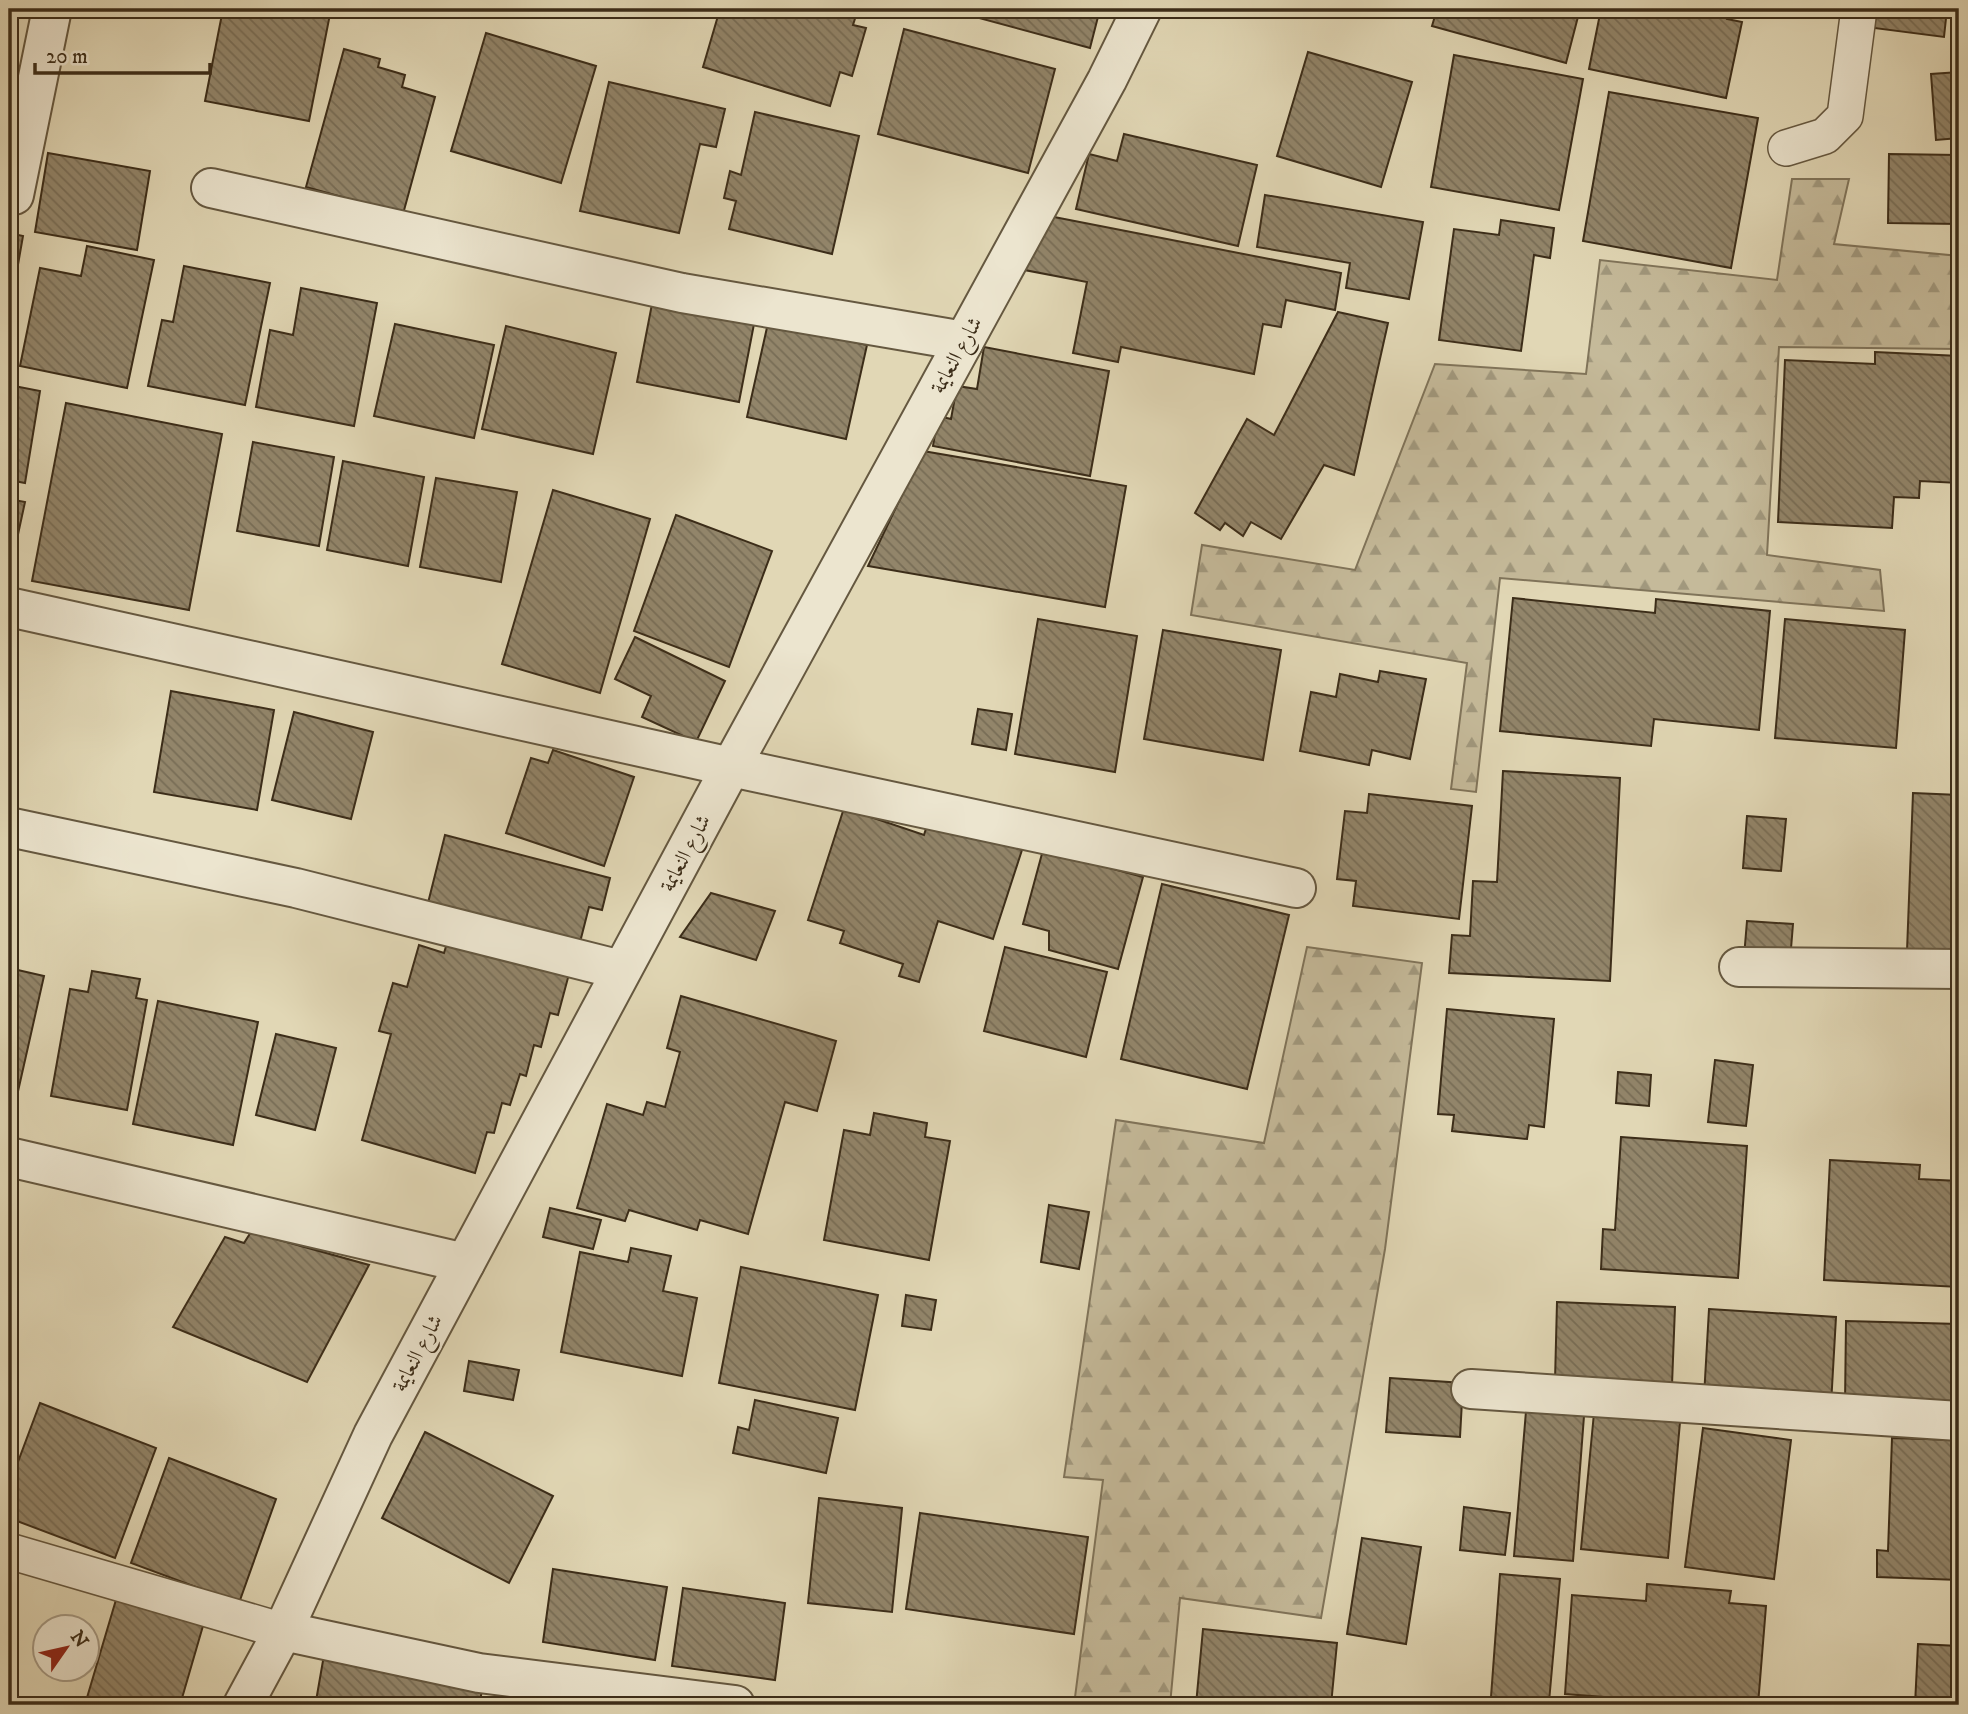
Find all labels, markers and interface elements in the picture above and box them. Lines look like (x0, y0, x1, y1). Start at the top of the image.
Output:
scale bar (35, 32, 210, 76)
text: 20 m (46, 44, 88, 70)
street label: شارع النعايمة (925, 312, 992, 400)
street label: شارع النعايمة (655, 810, 721, 899)
street label: شارع النعايمة (387, 1310, 453, 1399)
north arrow (32, 1612, 102, 1682)
text: N (65, 1626, 93, 1653)

